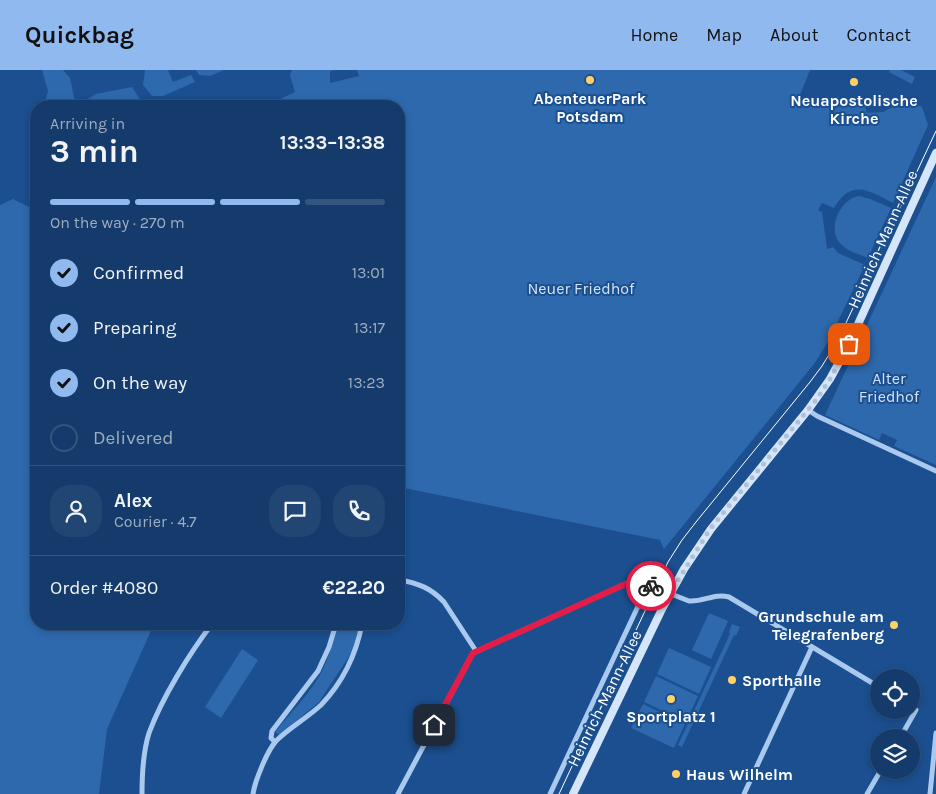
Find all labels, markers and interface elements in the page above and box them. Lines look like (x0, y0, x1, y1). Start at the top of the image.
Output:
text: Quickbag (25, 21, 134, 49)
text: Home (630, 24, 678, 46)
text: Map (706, 24, 742, 46)
text: About (770, 24, 819, 46)
text: Contact (847, 24, 911, 46)
marker: AbenteuerPark Potsdam (584, 74, 596, 86)
marker: Neuapostolische Kirche (848, 76, 860, 88)
place label: AbenteuerPark Potsdam (534, 89, 647, 126)
place label: Neuapostolische Kirche (790, 91, 918, 128)
text: Arriving in (50, 114, 125, 133)
text: 13:33–13:38 (280, 132, 385, 154)
text: 3 min (50, 133, 139, 170)
street label: Heinrich-Mann-Allee (843, 167, 921, 311)
text: On the way · 270 m (50, 213, 185, 232)
icon: check (50, 259, 78, 287)
text: Confirmed (93, 262, 184, 284)
text: 13:01 (352, 263, 385, 282)
park label: Neuer Friedhof (527, 279, 635, 298)
icon: check (50, 314, 78, 342)
text: Preparing (93, 317, 176, 339)
text: 13:17 (354, 318, 385, 337)
pin (828, 323, 870, 365)
icon: bag (835, 330, 863, 358)
icon: check (50, 369, 78, 397)
park label: Alter Friedhof (859, 369, 920, 406)
text: On the way (93, 372, 187, 394)
text: 13:23 (348, 373, 385, 392)
text: Delivered (93, 427, 173, 449)
button: person (50, 485, 102, 537)
button: chat (269, 485, 321, 537)
button: phone (333, 485, 385, 537)
text: Alex (114, 490, 152, 512)
text: Courier · 4.7 (114, 512, 197, 531)
courier (626, 561, 676, 611)
icon: bike (637, 572, 665, 600)
text: Order #4080 (50, 577, 158, 599)
text: €22.20 (322, 577, 385, 599)
place label: Grundschule am Telegrafenberg (758, 607, 884, 644)
marker: Grundschule am Telegrafenberg (888, 619, 900, 631)
street label: Heinrich-Mann-Allee (563, 627, 646, 769)
map controls (870, 669, 920, 779)
button: locate (870, 669, 920, 719)
place label: Sporthalle (742, 671, 821, 690)
marker: Sporthalle (726, 674, 738, 686)
marker: Sportplatz 1 (665, 693, 677, 705)
pin (413, 704, 455, 746)
place label: Sportplatz 1 (626, 707, 716, 726)
icon: home (420, 711, 448, 739)
button: layers (870, 729, 920, 779)
place label: Haus Wilhelm (686, 765, 793, 784)
marker: Haus Wilhelm (670, 768, 682, 780)

